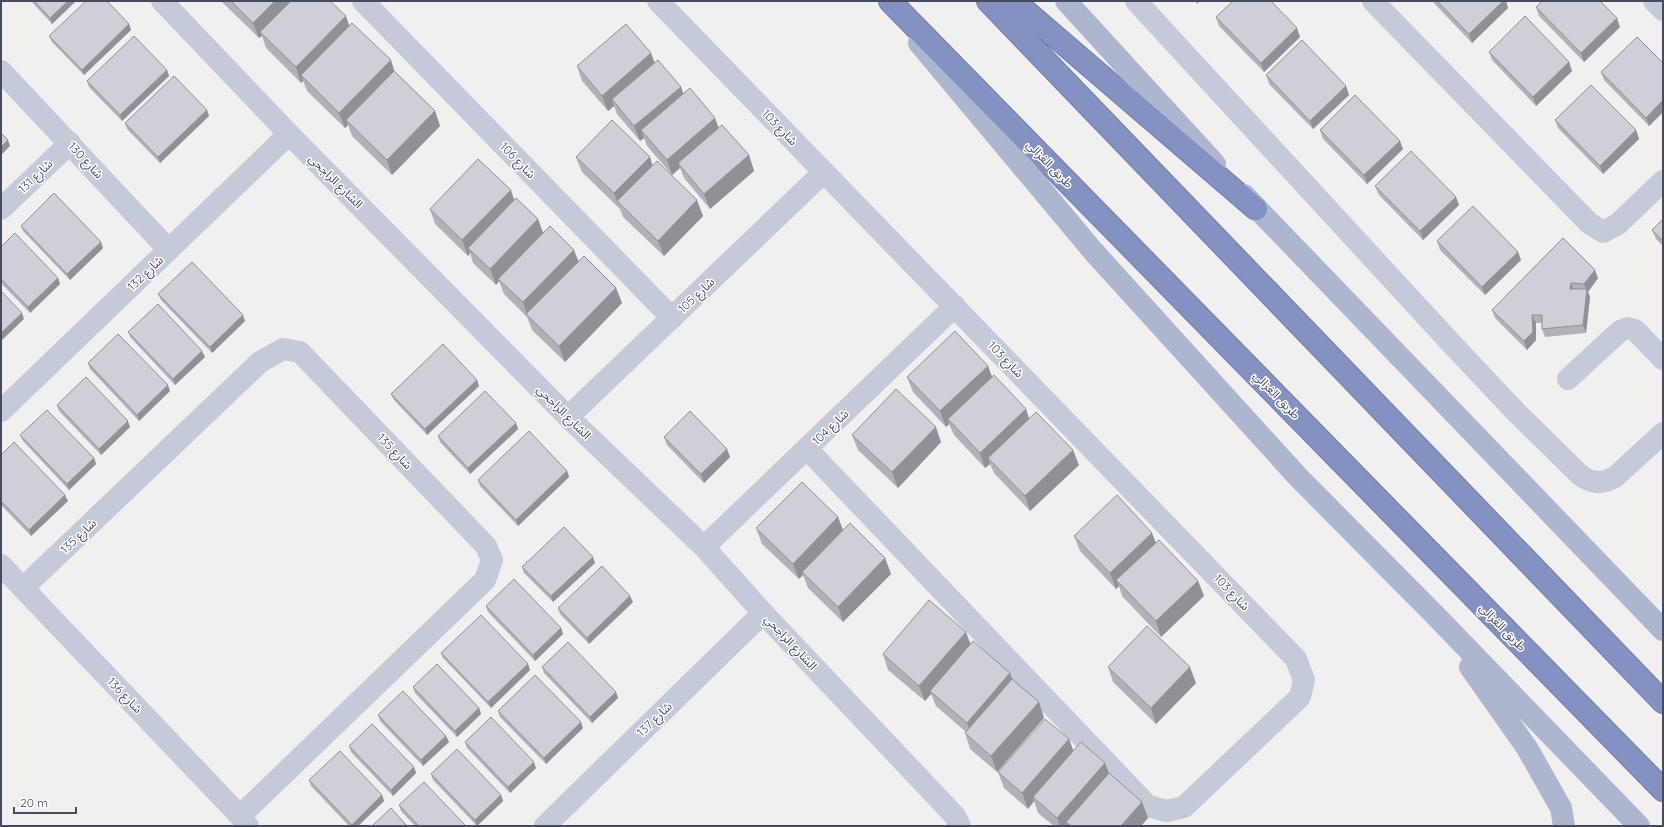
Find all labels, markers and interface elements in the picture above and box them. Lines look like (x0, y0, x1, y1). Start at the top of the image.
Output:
street label: شارع 103 (758, 106, 801, 150)
street label: طريق الغزالي (1022, 137, 1076, 193)
street label: شارع 130 (64, 139, 107, 183)
street label: شارع 106 (496, 139, 539, 183)
street label: الشارع الراجحي (304, 151, 366, 213)
street label: شارع 131 (15, 156, 57, 197)
street label: شارع 132 (124, 252, 167, 295)
street label: شارع 105 (675, 274, 719, 317)
street label: شارع 103 (984, 338, 1027, 382)
street label: طريق الغزالي (1249, 368, 1303, 424)
street label: الشارع الراجحي (532, 382, 594, 444)
street label: شارع 104 (809, 406, 853, 449)
street label: شارع 135 (373, 430, 416, 473)
street label: شارع 135 (57, 515, 100, 558)
street label: شارع 103 (1210, 571, 1253, 615)
street label: طريق الغزالي (1475, 600, 1529, 656)
street label: الشارع الراجحي (760, 611, 821, 675)
street label: شارع 136 (103, 674, 146, 717)
street label: شارع 137 (633, 698, 676, 741)
scale bar (14, 789, 76, 815)
text: 20 m (20, 795, 48, 810)

